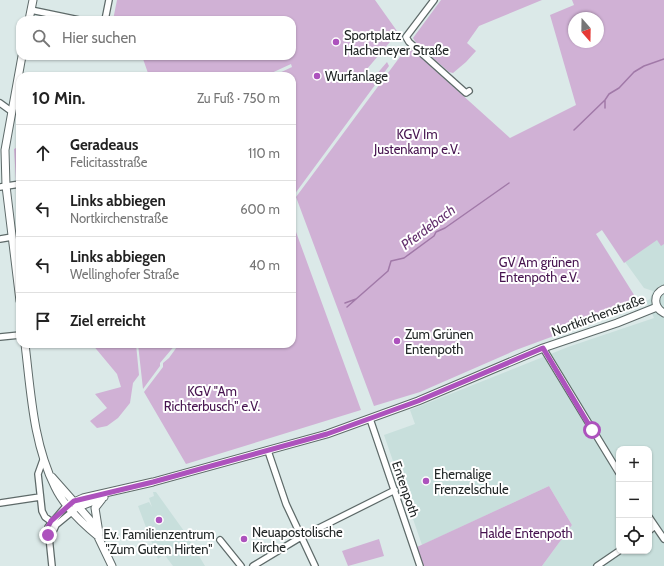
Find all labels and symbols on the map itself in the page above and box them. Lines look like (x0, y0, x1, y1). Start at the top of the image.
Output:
north arrow (568, 12, 604, 48)
place label: Sportplatz Hacheneyer Straße (344, 27, 449, 58)
marker: Sportplatz Hacheneyer Straße (331, 37, 341, 47)
place label: Wurfanlage (325, 68, 388, 84)
marker: Wurfanlage (312, 71, 322, 81)
park label: KGV Im Justenkamp e.V. (373, 126, 460, 157)
water label: Pferdebach (397, 201, 459, 253)
park label: GV Am grünen Entenpoth e.V. (499, 254, 579, 285)
street label: Nortkirchenstraße (549, 291, 647, 339)
place label: Zum Grünen Entenpoth (405, 326, 474, 357)
marker: Zum Grünen Entenpoth (392, 336, 402, 346)
park label: KGV "Am Richterbusch" e.V. (164, 383, 261, 414)
route start (583, 421, 601, 439)
street label: Entenpoth (389, 459, 423, 519)
place label: Ehemalige Frenzelschule (434, 466, 509, 497)
marker: Ehemalige Frenzelschule (421, 476, 431, 486)
marker: Ev. Familienzentrum "Zum Guten Hirten" (154, 515, 164, 525)
place label: Neuapostolische Kirche (252, 524, 343, 555)
park label: Halde Entenpoth (479, 525, 573, 541)
route end (39, 526, 57, 544)
place label: Ev. Familienzentrum "Zum Guten Hirten" (103, 526, 215, 557)
marker: Neuapostolische Kirche (239, 534, 249, 544)

